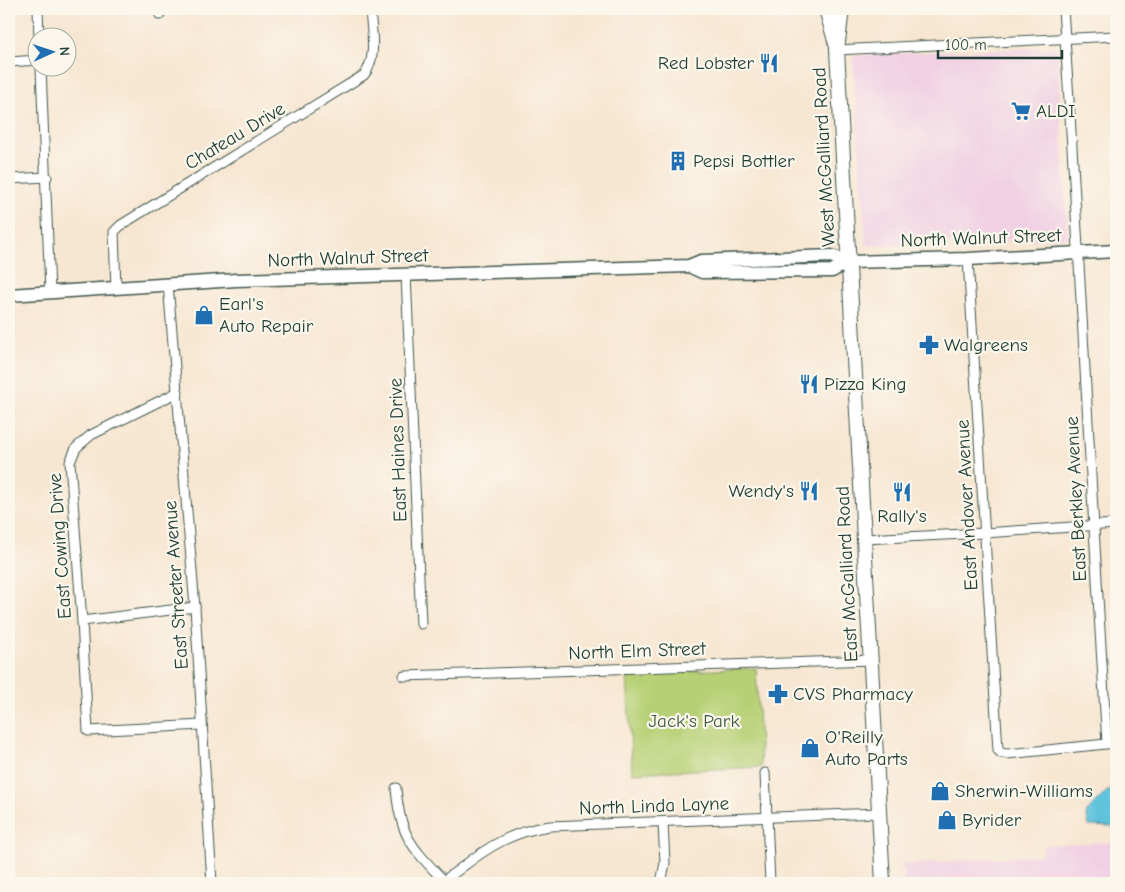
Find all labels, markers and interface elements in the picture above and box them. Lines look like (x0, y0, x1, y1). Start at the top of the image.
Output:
north arrow (28, 28, 78, 78)
scale bar (938, 28, 1061, 60)
text: 100 m (945, 36, 987, 54)
text: N (56, 46, 73, 56)
place label: Red Lobster (658, 52, 754, 74)
restaurant icon: Red Lobster (758, 52, 780, 74)
street label: West McGalliard Road (808, 67, 840, 247)
street label: Chateau Drive (181, 98, 289, 174)
supermarket icon: ALDI (1010, 100, 1032, 122)
place label: ALDI (1036, 100, 1075, 122)
building icon: Pepsi Bottler (667, 150, 689, 172)
place label: Pepsi Bottler (693, 150, 795, 172)
street label: North Walnut Street (900, 224, 1062, 252)
street label: North Walnut Street (267, 244, 429, 272)
place label: Earl's Auto Repair (219, 293, 314, 337)
shop icon: Earl's Auto Repair (193, 304, 215, 326)
pharmacy icon: Walgreens (918, 334, 940, 356)
place label: Walgreens (944, 334, 1028, 356)
restaurant icon: Pizza King (798, 373, 820, 395)
place label: Pizza King (824, 373, 907, 395)
street label: East Haines Drive (384, 378, 412, 522)
street label: East Berkley Avenue (1061, 416, 1091, 582)
street label: East Andover Avenue (952, 419, 982, 591)
street label: East Cowing Drive (44, 472, 76, 620)
place label: Wendy's (729, 480, 794, 502)
restaurant icon: Wendy's (798, 480, 820, 502)
restaurant icon: Rally's (891, 481, 913, 503)
street label: East McGalliard Road (831, 485, 863, 663)
street label: East Streeter Avenue (159, 500, 193, 670)
place label: Rally's (877, 505, 927, 527)
street label: North Elm Street (568, 638, 707, 664)
pharmacy icon: CVS Pharmacy (767, 683, 789, 705)
place label: CVS Pharmacy (793, 683, 914, 705)
park label: Jack's Park (648, 710, 740, 732)
place label: O'Reilly Auto Parts (825, 726, 908, 770)
shop icon: O'Reilly Auto Parts (799, 737, 821, 759)
shop icon: Sherwin-Williams (929, 780, 951, 802)
place label: Sherwin-Williams (955, 780, 1093, 802)
street label: North Linda Layne (579, 792, 729, 820)
shop icon: Byrider (936, 809, 958, 831)
place label: Byrider (962, 809, 1022, 831)

